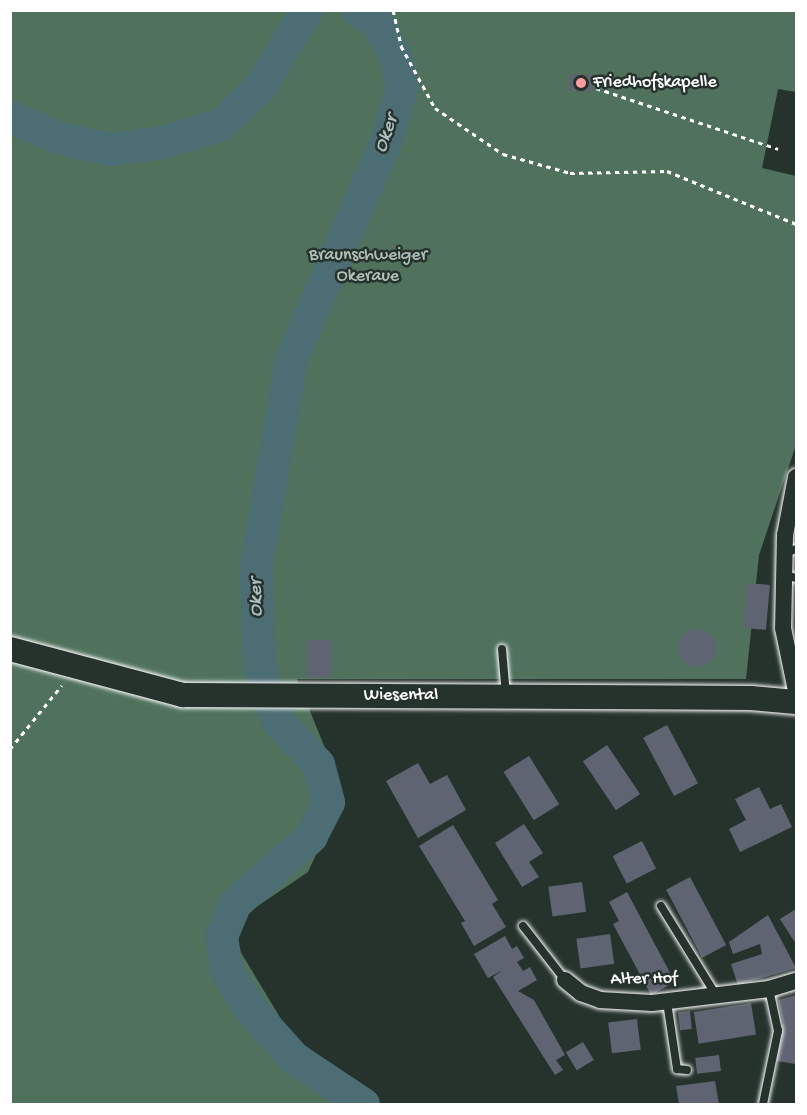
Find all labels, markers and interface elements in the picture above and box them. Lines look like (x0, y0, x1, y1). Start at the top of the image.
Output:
place label: Friedhofskapelle (593, 72, 717, 94)
marker: Friedhofskapelle (574, 76, 588, 90)
water label: Oker (369, 112, 405, 156)
park label: Braunschweiger Okeraue (309, 246, 427, 288)
water label: Oker (245, 579, 269, 617)
street label: Wiesental (364, 685, 438, 707)
street label: Alter Hof (610, 969, 678, 991)

